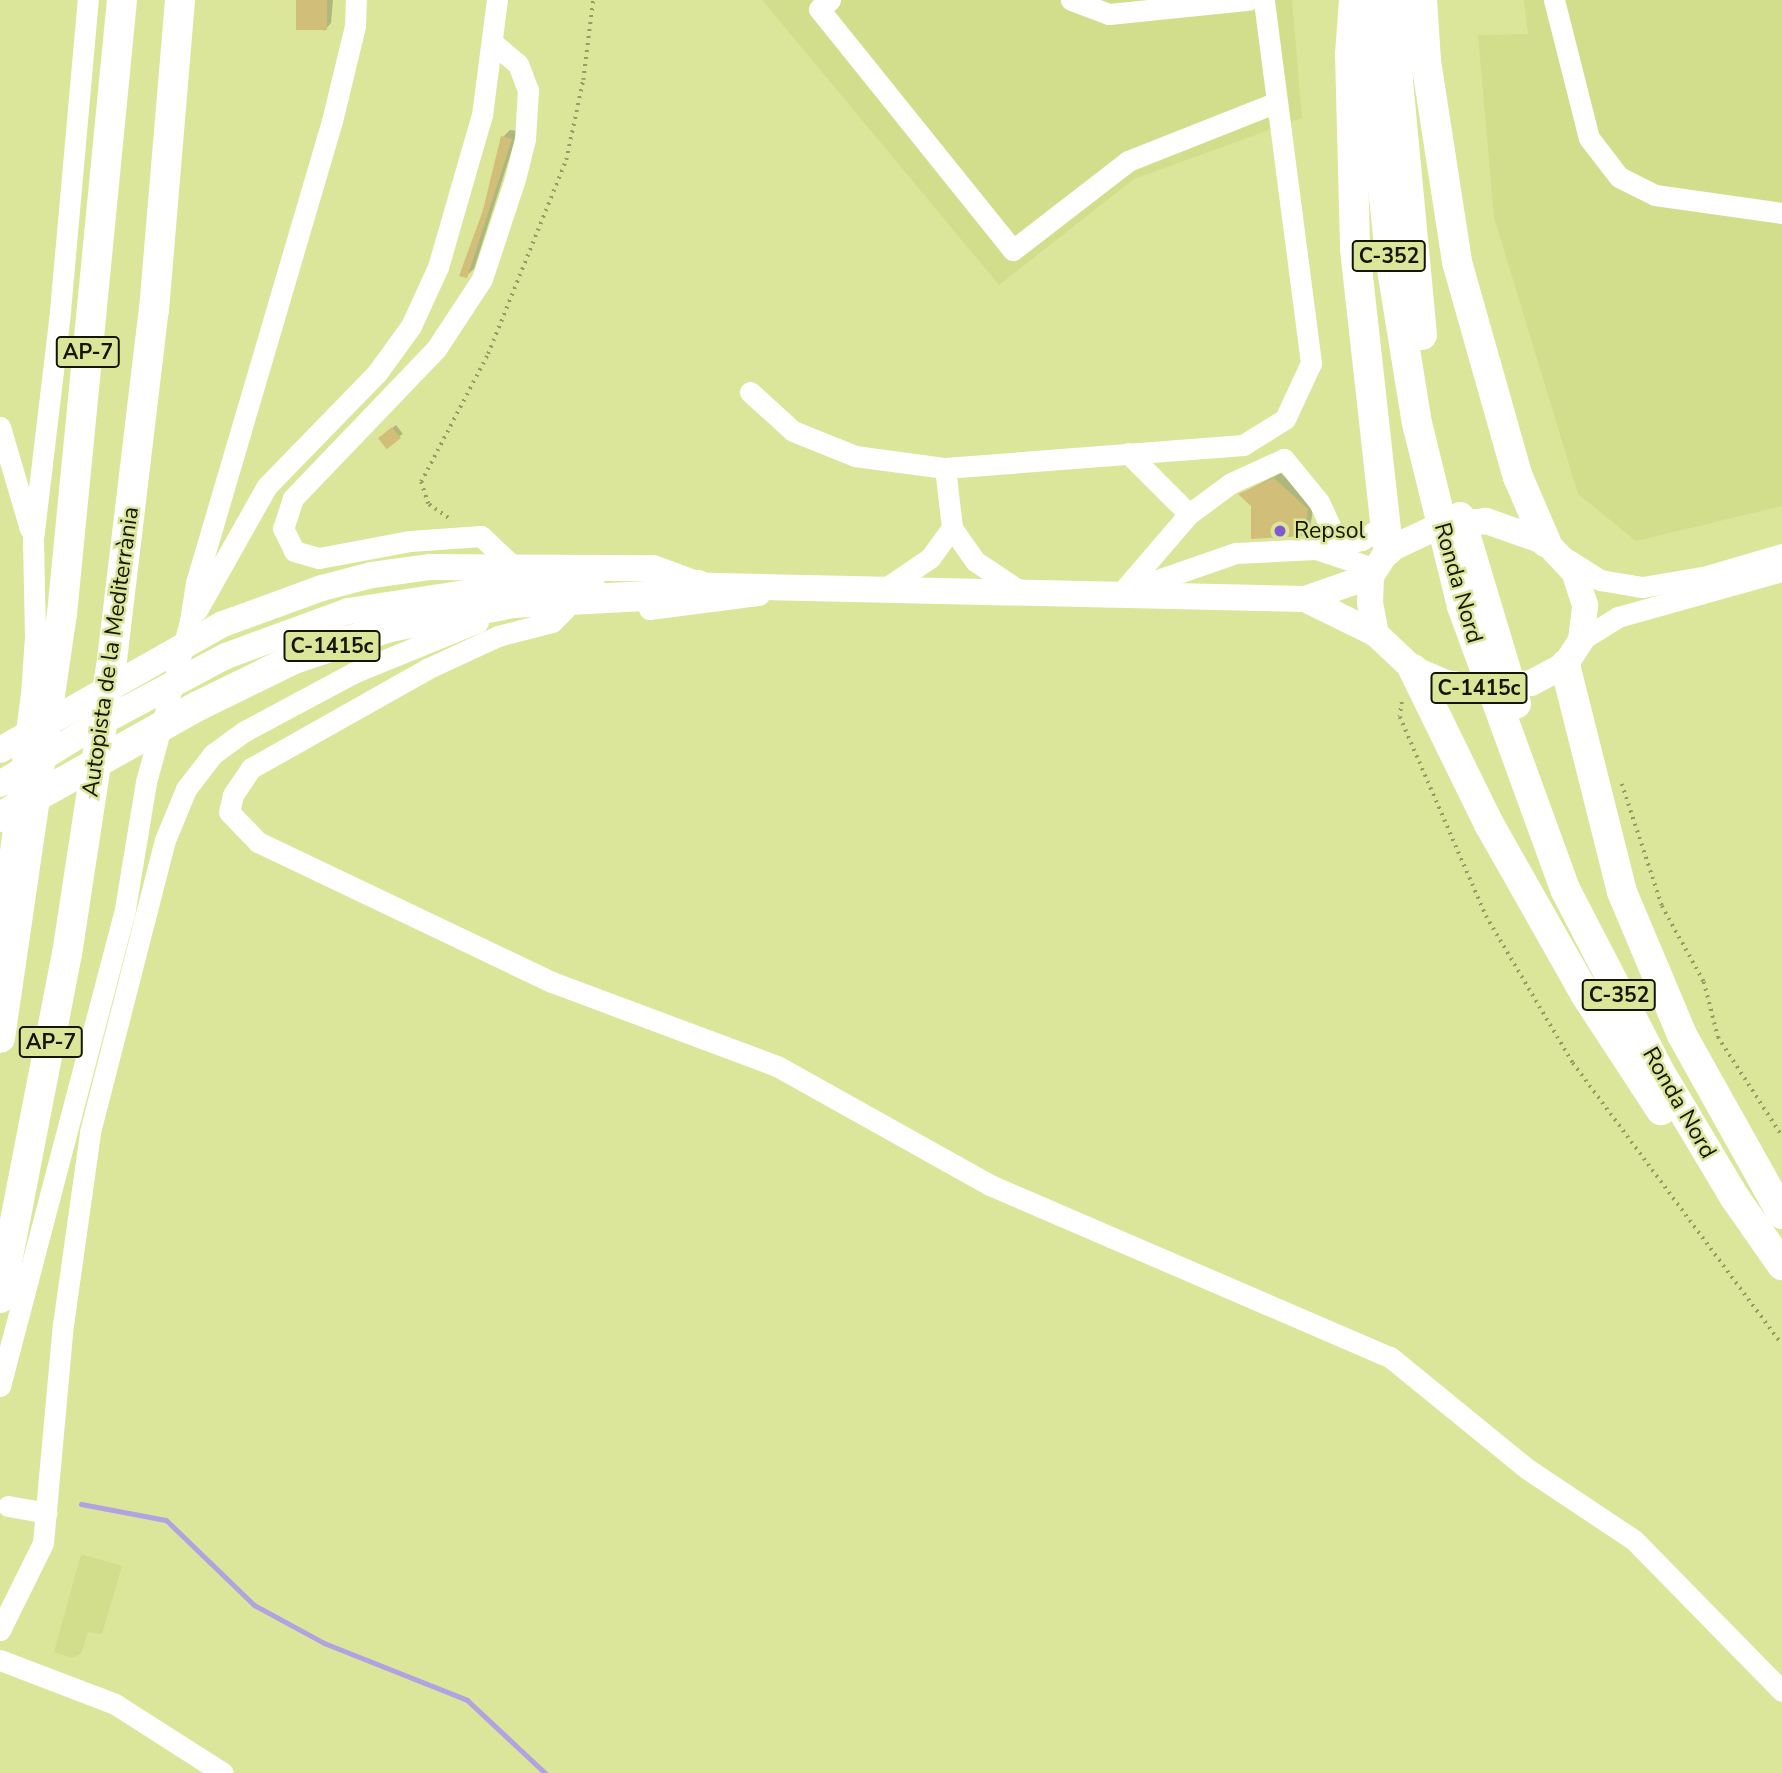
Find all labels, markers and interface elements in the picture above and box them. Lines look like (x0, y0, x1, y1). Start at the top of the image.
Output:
road number: C-352 (1350, 238, 1428, 274)
road number: AP-7 (55, 334, 121, 370)
street label: Autopista de la Mediterrània (77, 505, 145, 799)
place label: Repsol (1294, 517, 1365, 545)
street label: Ronda Nord (1428, 520, 1488, 646)
marker: Repsol (1272, 523, 1288, 539)
road number: C-1415c (283, 628, 381, 664)
road number: C-1415c (1430, 670, 1528, 706)
road number: C-352 (1580, 978, 1658, 1012)
road number: AP-7 (18, 1024, 84, 1060)
street label: Ronda Nord (1636, 1042, 1722, 1164)

